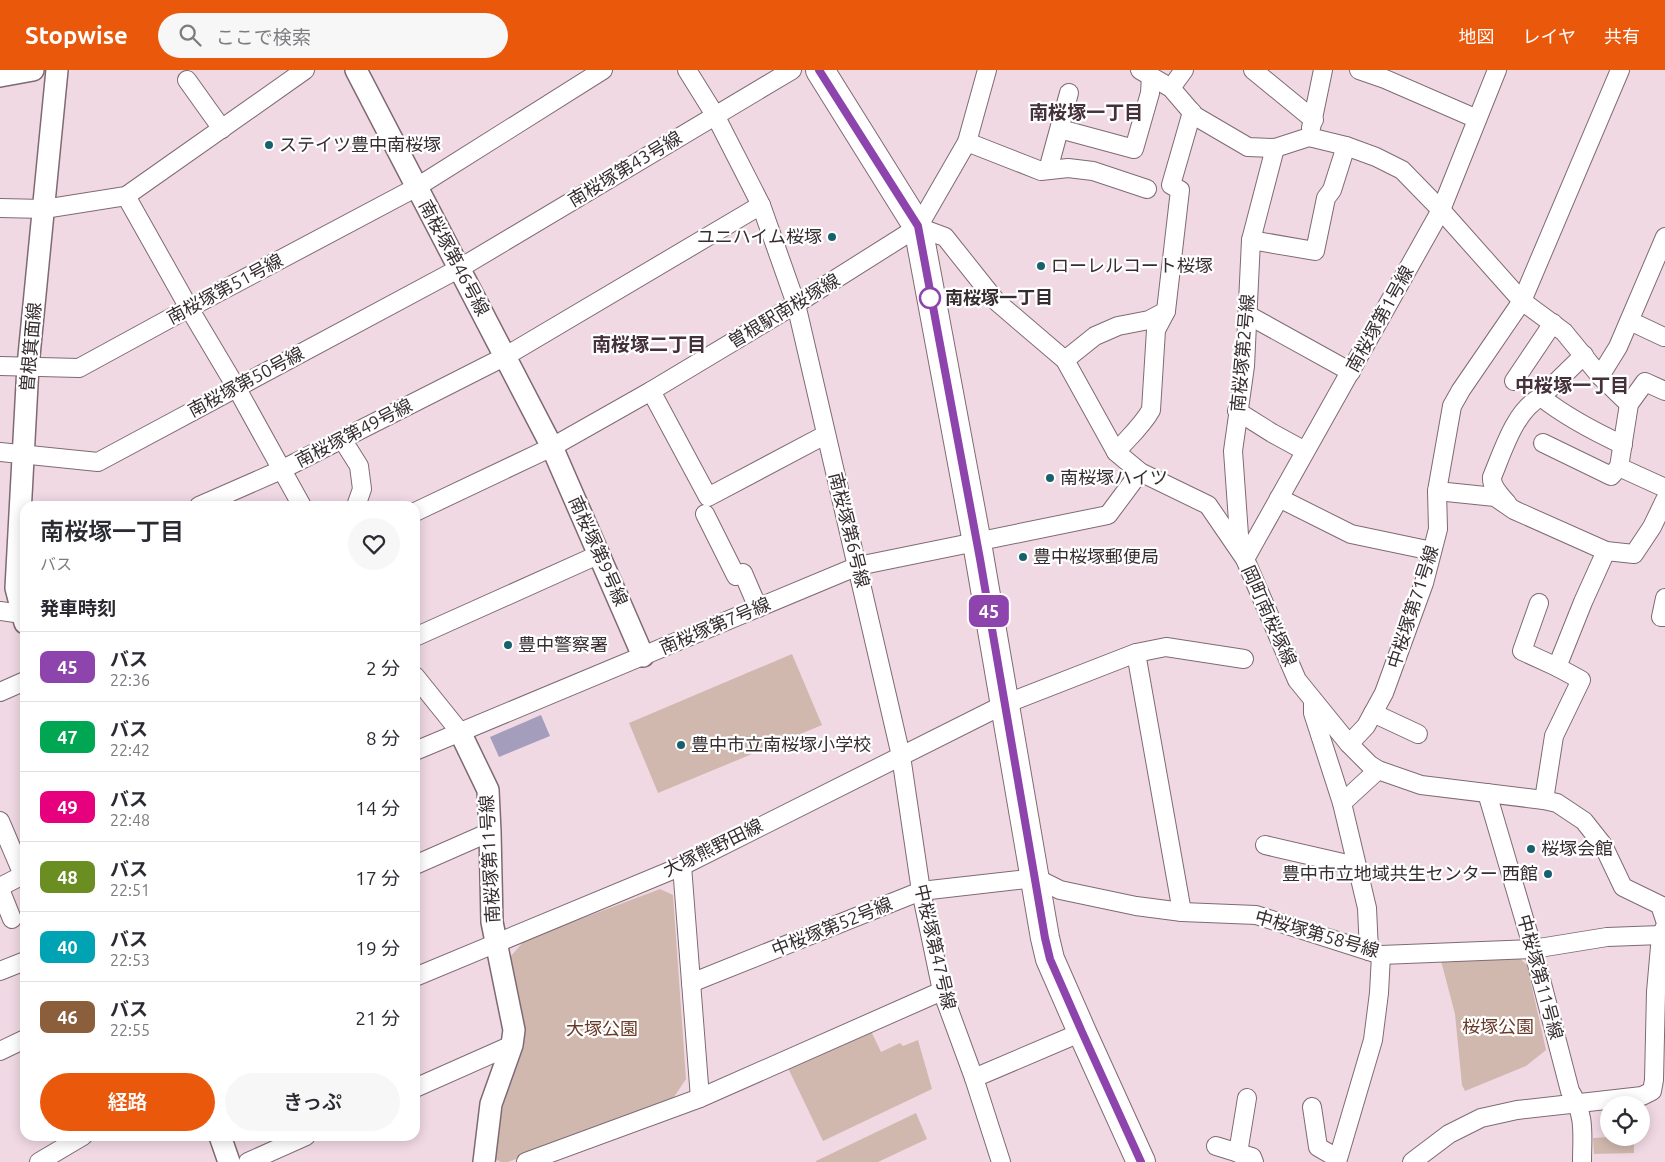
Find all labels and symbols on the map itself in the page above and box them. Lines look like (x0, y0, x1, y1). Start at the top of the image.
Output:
district label: 南桜塚一丁目 (1029, 101, 1143, 123)
street label: 南桜塚第43号線 (564, 127, 685, 210)
place label: ステイツ豊中南桜塚 (279, 134, 441, 154)
marker: ステイツ豊中南桜塚 (263, 139, 275, 151)
street label: 南桜塚第46号線 (416, 196, 494, 319)
place label: ユニハイム桜塚 (697, 226, 822, 246)
marker: ユニハイム桜塚 (826, 231, 838, 243)
street label: 南桜塚第51号線 (163, 249, 286, 327)
place label: ローレルコート桜塚 (1051, 255, 1213, 275)
marker: ローレルコート桜塚 (1035, 260, 1047, 272)
street label: 南桜塚第1号線 (1342, 262, 1417, 375)
street label: 曽根駅南桜塚線 (724, 269, 843, 351)
marker: 南桜塚一丁目 (919, 287, 941, 309)
place label: 南桜塚一丁目 (945, 287, 1053, 307)
street label: 南桜塚第2号線 (1227, 293, 1257, 413)
street label: 曽根箕面線 (16, 301, 44, 393)
district label: 南桜塚二丁目 (592, 333, 706, 355)
street label: 南桜塚第50号線 (184, 342, 307, 420)
district label: 中桜塚一丁目 (1515, 374, 1629, 396)
street label: 南桜塚第49号線 (292, 394, 415, 470)
place label: 南桜塚ハイツ (1060, 467, 1168, 487)
street label: 南桜塚第6号線 (826, 470, 874, 590)
marker: 南桜塚ハイツ (1044, 472, 1056, 484)
street label: 南桜塚第9号線 (566, 493, 632, 609)
street label: 中桜塚第71号線 (1383, 543, 1441, 671)
place label: 豊中桜塚郵便局 (1033, 546, 1159, 566)
marker: 豊中桜塚郵便局 (1017, 551, 1029, 563)
street label: 岡町南桜塚線 (1239, 562, 1301, 669)
street label: 南桜塚第7号線 (656, 593, 773, 657)
line badge: 45 (966, 595, 1012, 627)
place label: 豊中警察署 (518, 634, 608, 654)
marker: 豊中警察署 (502, 639, 514, 651)
place label: 豊中市立南桜塚小学校 (691, 734, 871, 754)
marker: 豊中市立南桜塚小学校 (675, 739, 687, 751)
street label: 南桜塚第11号線 (476, 794, 502, 924)
street label: 大塚熊野田線 (660, 814, 765, 880)
place label: 桜塚会館 (1541, 838, 1613, 858)
marker: 桜塚会館 (1525, 843, 1537, 855)
place label: 豊中市立地域共生センター 西館 (1282, 863, 1538, 883)
marker: 豊中市立地域共生センター 西館 (1542, 868, 1554, 880)
street label: 中桜塚第47号線 (912, 882, 960, 1012)
street label: 中桜塚第52号線 (768, 893, 895, 959)
street label: 中桜塚第58号線 (1253, 906, 1382, 960)
street label: 中桜塚第11号線 (1515, 912, 1567, 1041)
park label: 桜塚公園 (1462, 1016, 1534, 1036)
park label: 大塚公園 (566, 1018, 638, 1038)

